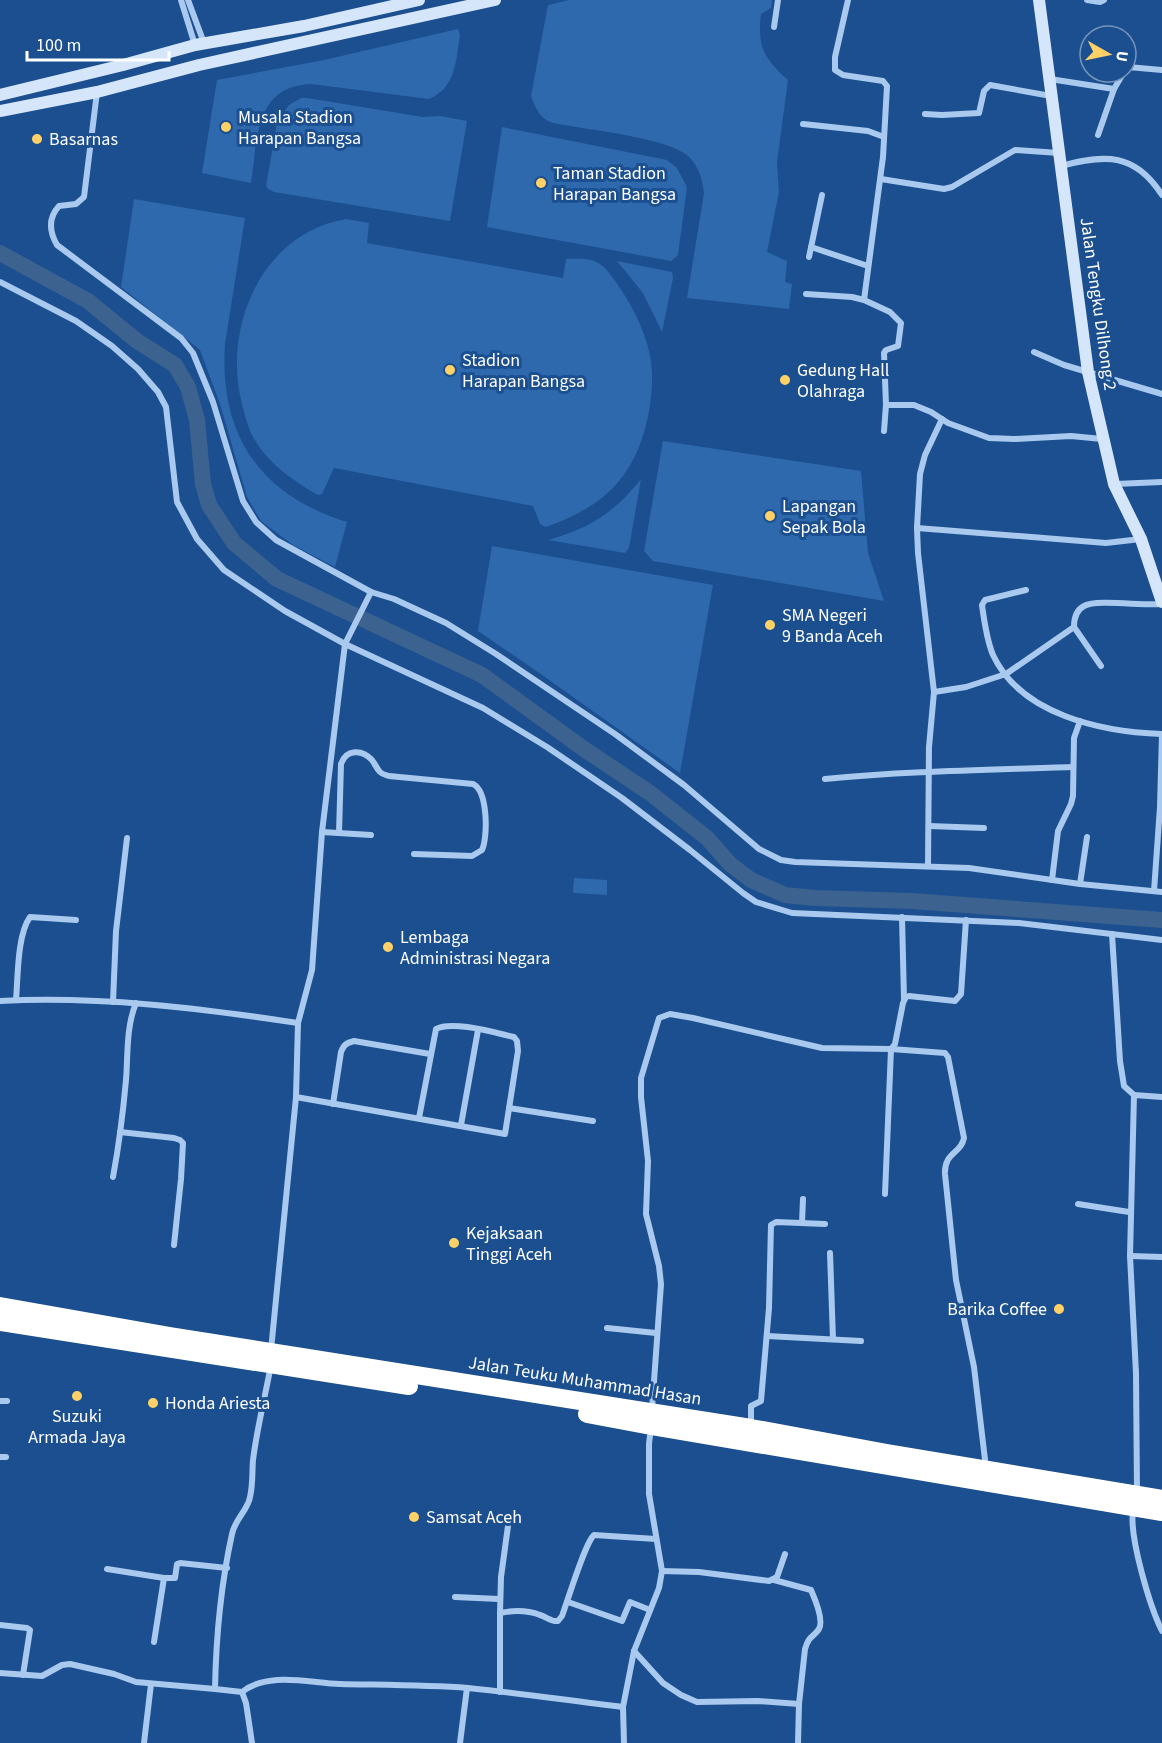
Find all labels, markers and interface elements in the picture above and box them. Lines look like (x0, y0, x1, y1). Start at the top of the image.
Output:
scale bar (27, 24, 170, 62)
north arrow (1078, 24, 1138, 84)
text: 100 m (36, 33, 81, 58)
text: U (1110, 49, 1134, 63)
place label: Musala Stadion Harapan Bangsa (238, 105, 361, 151)
marker: Musala Stadion Harapan Bangsa (219, 120, 233, 134)
place label: Basarnas (49, 127, 118, 152)
marker: Basarnas (30, 132, 44, 146)
place label: Taman Stadion Harapan Bangsa (553, 161, 676, 207)
marker: Taman Stadion Harapan Bangsa (534, 176, 548, 190)
street label: Jalan Tengku Dilhong 2 (1073, 216, 1123, 392)
place label: Stadion Harapan Bangsa (462, 348, 585, 394)
place label: Gedung Hall Olahraga (797, 358, 889, 404)
marker: Stadion Harapan Bangsa (443, 363, 457, 377)
marker: Gedung Hall Olahraga (778, 373, 792, 387)
place label: Lapangan Sepak Bola (782, 494, 866, 540)
marker: Lapangan Sepak Bola (763, 509, 777, 523)
place label: SMA Negeri 9 Banda Aceh (782, 603, 883, 649)
marker: SMA Negeri 9 Banda Aceh (763, 618, 777, 632)
place label: Lembaga Administrasi Negara (400, 925, 550, 971)
marker: Lembaga Administrasi Negara (381, 940, 395, 954)
place label: Kejaksaan Tinggi Aceh (466, 1221, 552, 1267)
marker: Kejaksaan Tinggi Aceh (447, 1236, 461, 1250)
place label: Barika Coffee (947, 1297, 1047, 1322)
marker: Barika Coffee (1052, 1302, 1066, 1316)
street label: Jalan Teuku Muhammad Hasan (467, 1350, 703, 1412)
marker: Suzuki Armada Jaya (70, 1389, 84, 1403)
place label: Honda Ariesta (165, 1391, 270, 1416)
marker: Honda Ariesta (146, 1396, 160, 1410)
place label: Suzuki Armada Jaya (28, 1404, 126, 1450)
place label: Samsat Aceh (426, 1505, 522, 1530)
marker: Samsat Aceh (407, 1510, 421, 1524)

